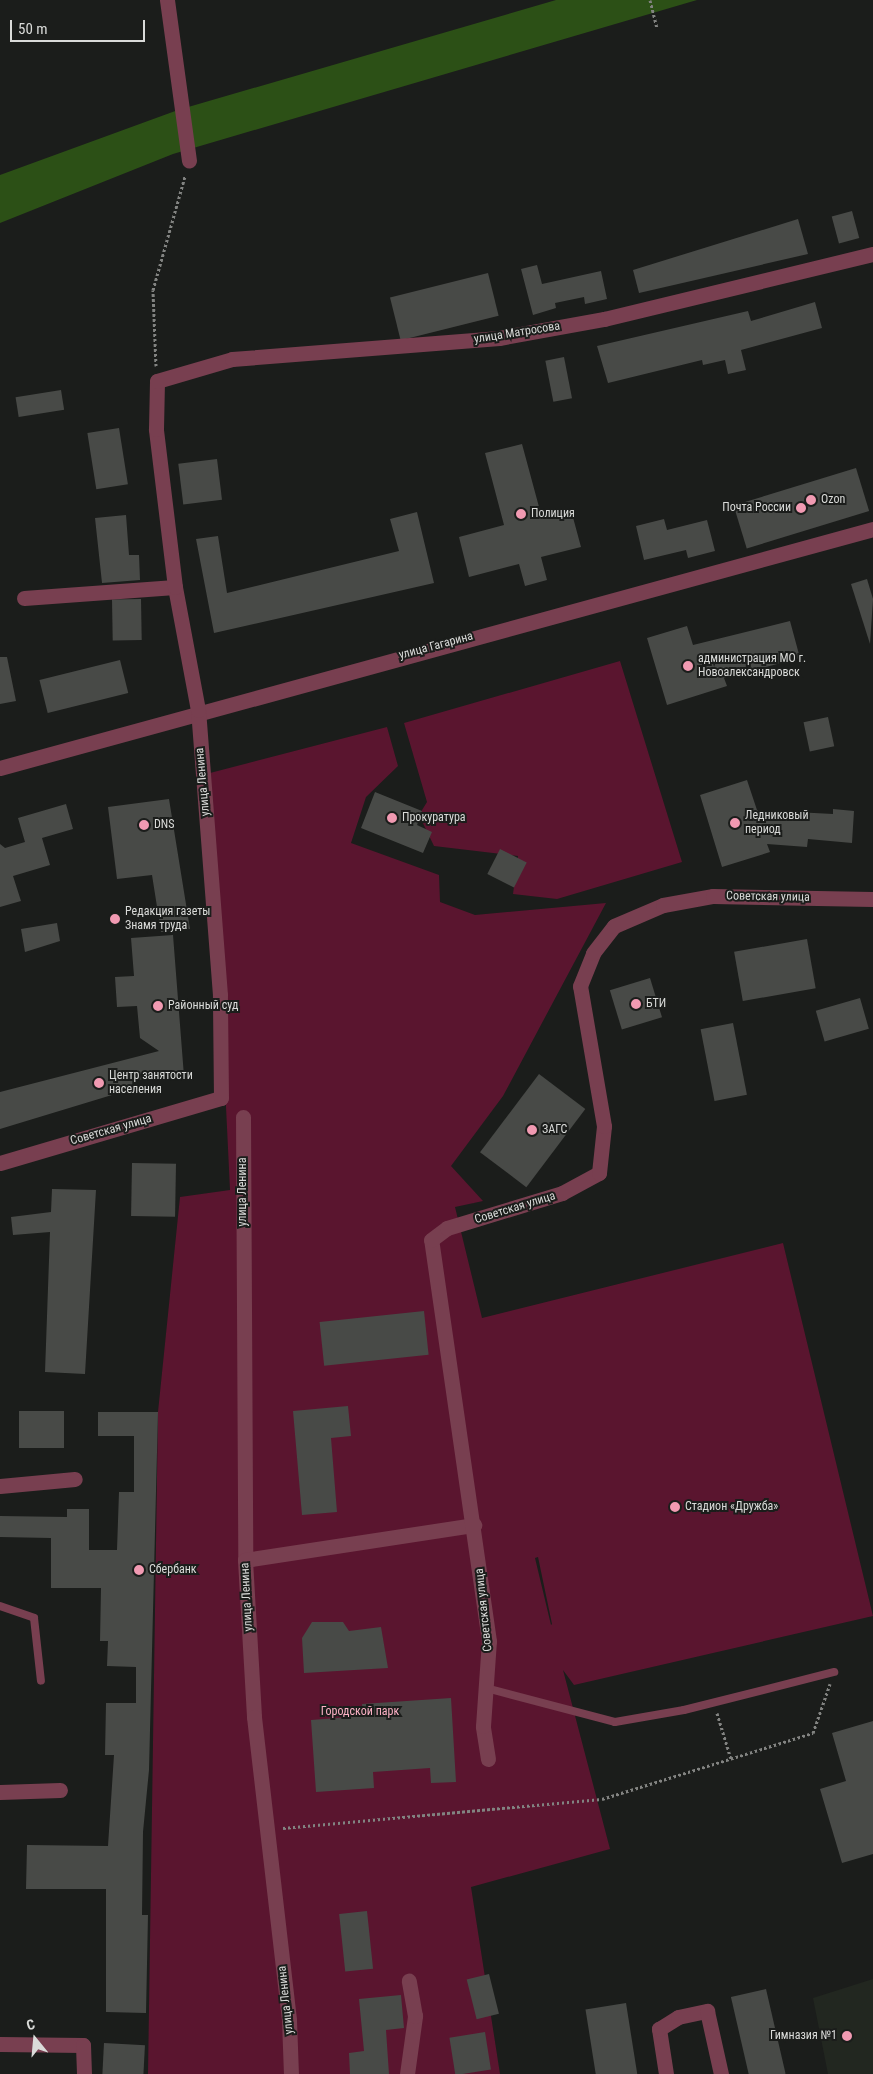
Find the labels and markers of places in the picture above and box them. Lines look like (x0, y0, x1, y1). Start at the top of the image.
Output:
place label: Ozon (821, 493, 845, 507)
marker: Ozon (805, 494, 817, 506)
place label: Почта России (722, 501, 791, 515)
marker: Почта России (795, 502, 807, 514)
place label: Полиция (531, 507, 575, 521)
marker: Полиция (515, 508, 527, 520)
place label: администрация МО г. Новоалександровск (698, 652, 806, 680)
marker: администрация МО г. Новоалександровск (682, 660, 694, 672)
place label: Ледниковый период (745, 809, 809, 837)
place label: Прокуратура (402, 811, 466, 825)
marker: Прокуратура (386, 812, 398, 824)
marker: Ледниковый период (729, 817, 741, 829)
place label: DNS (154, 818, 175, 832)
marker: DNS (138, 819, 150, 831)
place label: Редакция газеты Знамя труда (125, 905, 210, 933)
marker: Редакция газеты Знамя труда (109, 913, 121, 925)
place label: БТИ (646, 997, 666, 1011)
marker: БТИ (630, 998, 642, 1010)
place label: Районный суд (168, 999, 238, 1013)
marker: Районный суд (152, 1000, 164, 1012)
place label: Центр занятости населения (109, 1069, 193, 1097)
marker: Центр занятости населения (93, 1077, 105, 1089)
place label: ЗАГС (542, 1123, 567, 1137)
marker: ЗАГС (526, 1124, 538, 1136)
place label: Стадион «Дружба» (685, 1500, 778, 1514)
marker: Стадион «Дружба» (669, 1501, 681, 1513)
place label: Сбербанк (149, 1563, 197, 1577)
marker: Сбербанк (133, 1564, 145, 1576)
place label: Гимназия №1 (770, 2029, 837, 2043)
marker: Гимназия №1 (841, 2030, 853, 2042)

